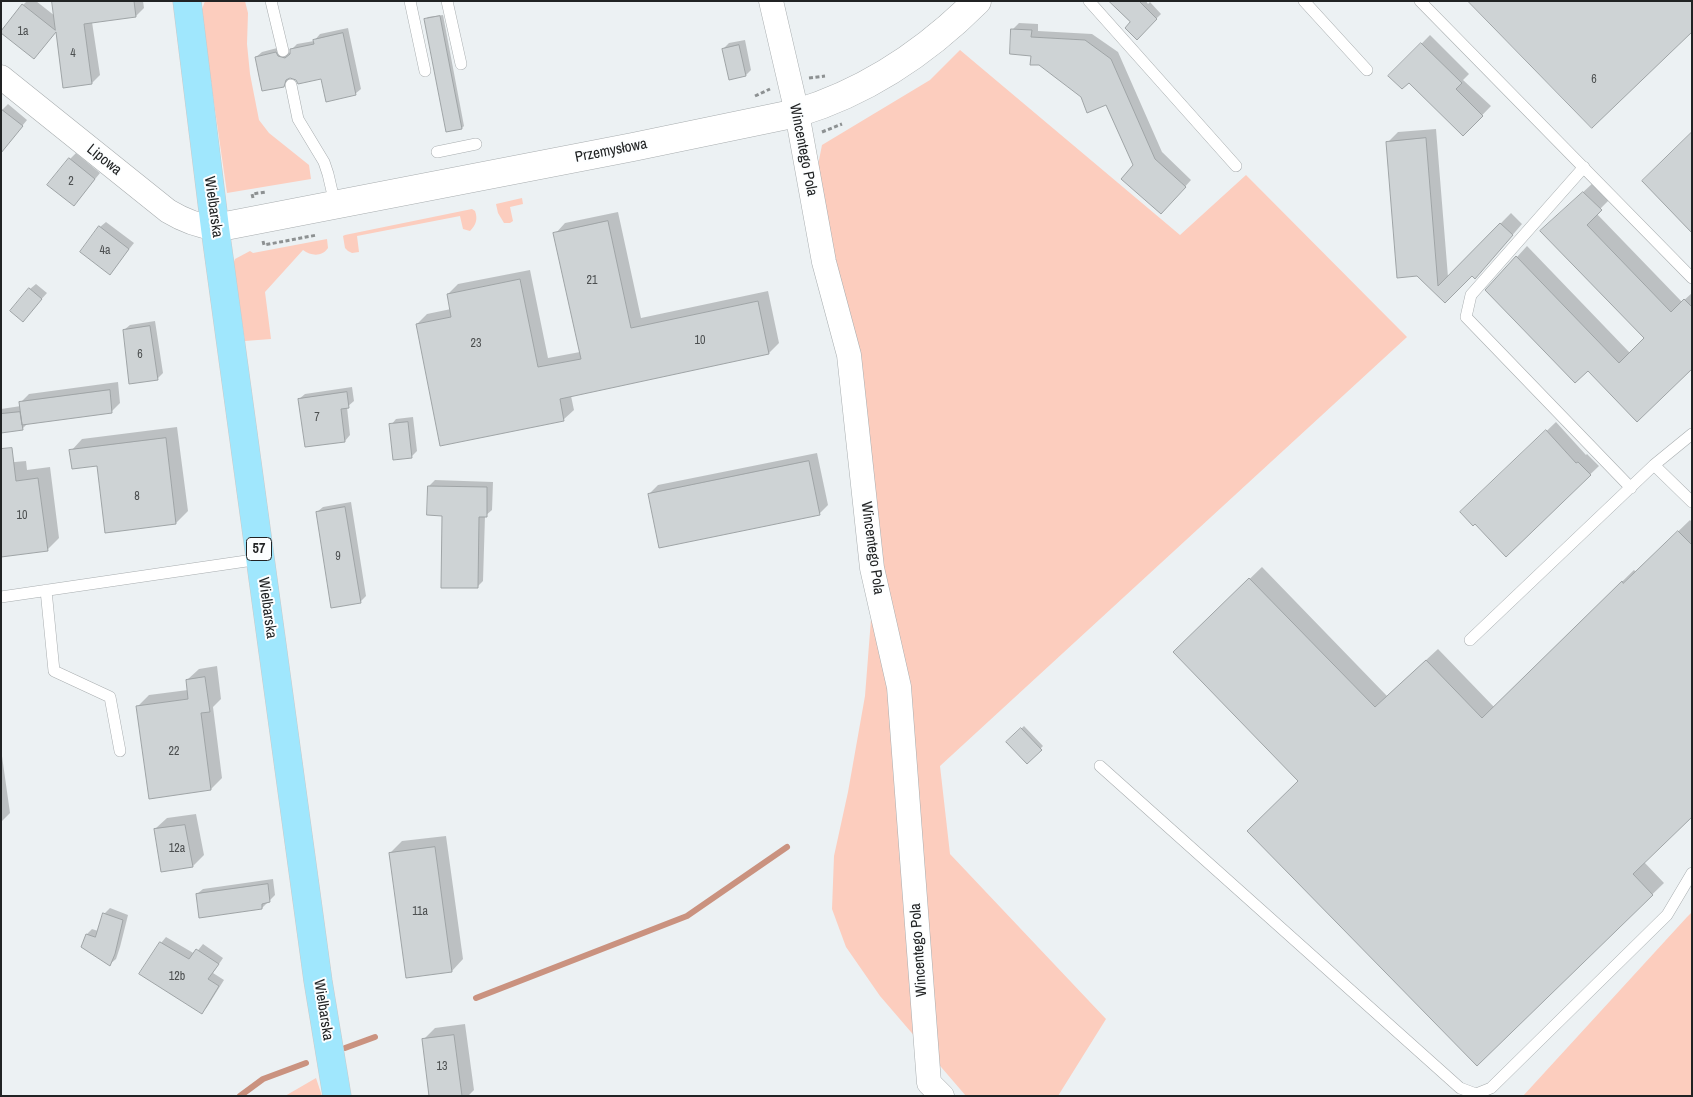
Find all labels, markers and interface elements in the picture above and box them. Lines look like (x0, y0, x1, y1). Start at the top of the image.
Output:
house number: 1a (18, 25, 28, 39)
house number: 4 (70, 47, 76, 61)
house number: 6 (1591, 73, 1597, 87)
street label: Wincentego Pola (785, 102, 821, 198)
street label: Przemysłowa (573, 135, 649, 167)
street label: Lipowa (83, 141, 125, 179)
house number: 2 (68, 175, 74, 189)
street label: Wielbarska (200, 175, 226, 239)
house number: 4a (100, 244, 110, 258)
house number: 21 (587, 274, 597, 288)
house number: 10 (695, 334, 705, 348)
house number: 23 (471, 337, 481, 351)
house number: 6 (137, 348, 143, 362)
house number: 7 (314, 411, 320, 425)
house number: 8 (134, 490, 140, 504)
street label: Wincentego Pola (857, 500, 887, 596)
house number: 10 (17, 509, 27, 523)
road number: 57 (246, 538, 272, 560)
house number: 9 (335, 550, 341, 564)
street label: Wielbarska (254, 576, 280, 640)
house number: 22 (169, 745, 179, 759)
house number: 12a (169, 842, 185, 856)
street label: Wincentego Pola (907, 903, 931, 997)
house number: 11a (412, 905, 428, 919)
house number: 12b (169, 970, 185, 984)
street label: Wielbarska (309, 978, 337, 1042)
house number: 13 (437, 1060, 447, 1074)

